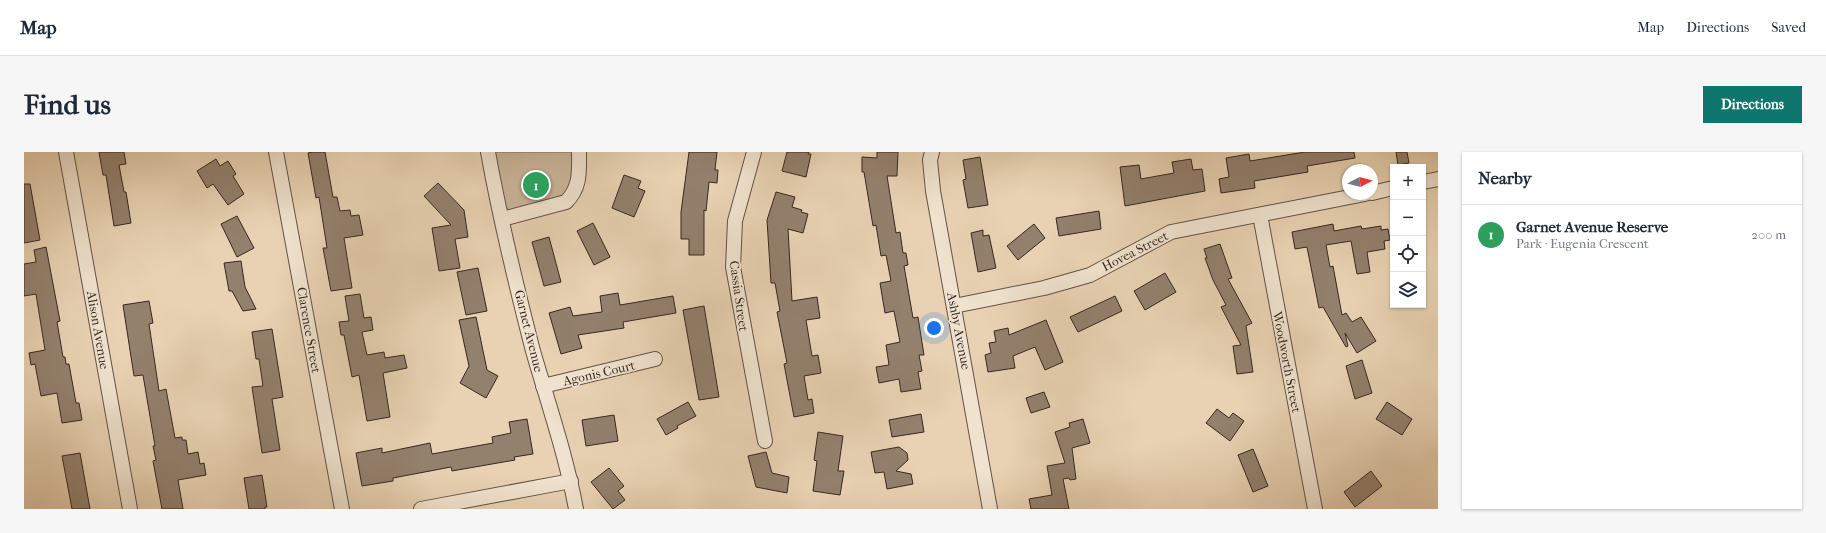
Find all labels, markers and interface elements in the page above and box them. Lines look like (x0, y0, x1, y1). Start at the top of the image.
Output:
text: Map (20, 17, 56, 39)
text: Map (1637, 19, 1664, 36)
text: Directions (1686, 19, 1749, 36)
text: Saved (1771, 19, 1806, 36)
button: Directions (1703, 86, 1802, 123)
text: Find us (24, 88, 111, 121)
north arrow (1342, 164, 1378, 200)
map controls (1390, 164, 1426, 308)
button: + (1390, 164, 1426, 200)
text: Nearby (1478, 168, 1532, 188)
pin: 1 (523, 170, 549, 200)
button: − (1390, 200, 1426, 236)
text: Garnet Avenue Reserve (1516, 218, 1668, 236)
text: 1 (1489, 227, 1493, 242)
text: 200 m (1751, 227, 1786, 242)
street label: Hovea Street (1099, 228, 1171, 274)
button: locate (1390, 236, 1426, 272)
text: Park · Eugenia Crescent (1516, 236, 1649, 251)
street label: Cassia Street (727, 260, 751, 333)
button: layers (1390, 272, 1426, 308)
street label: Clarence Street (294, 286, 324, 374)
street label: Garnet Avenue (512, 288, 547, 374)
street label: Alison Avenue (84, 289, 112, 371)
street label: Ashby Avenue (944, 290, 974, 372)
street label: Woodworth Street (1270, 309, 1304, 414)
your location (924, 318, 944, 338)
street label: Agonis Court (560, 357, 637, 389)

